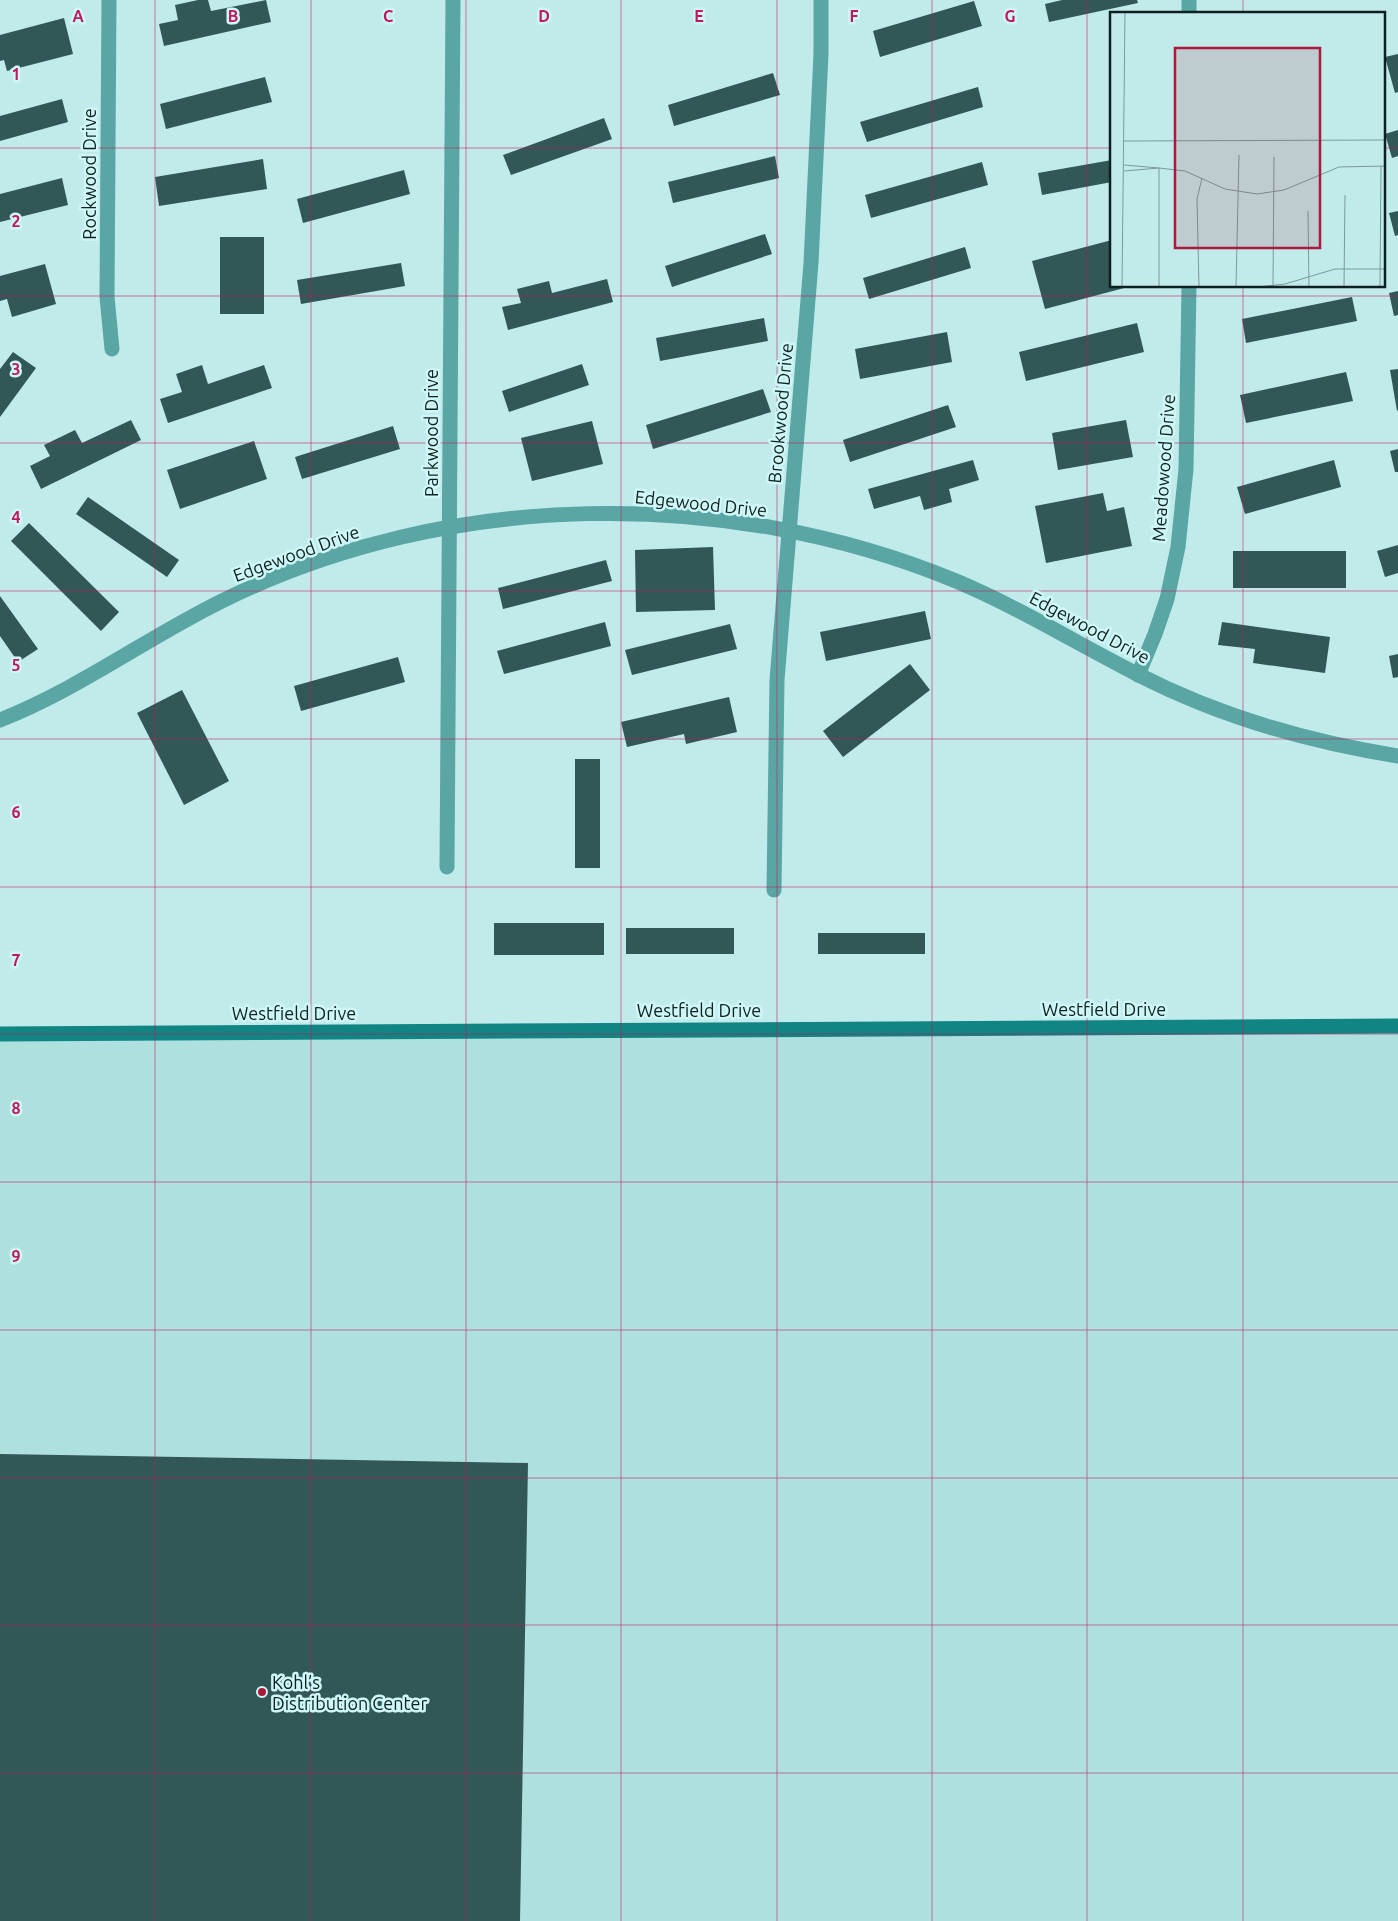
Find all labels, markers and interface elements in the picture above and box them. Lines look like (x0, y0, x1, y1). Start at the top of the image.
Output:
text: A (72, 7, 84, 25)
text: B (228, 7, 238, 25)
text: C (383, 7, 393, 25)
text: D (538, 7, 550, 25)
text: E (694, 7, 704, 25)
text: F (850, 7, 859, 25)
text: G (1004, 7, 1016, 25)
inset map (1110, 12, 1386, 288)
text: 1 (11, 65, 21, 83)
street label: Rockwood Drive (79, 108, 99, 240)
text: 2 (11, 212, 21, 230)
street label: Brookwood Drive (764, 342, 796, 484)
text: 3 (11, 360, 21, 378)
street label: Parkwood Drive (421, 369, 441, 497)
street label: Meadowood Drive (1148, 393, 1178, 543)
street label: Edgewood Drive (634, 486, 768, 520)
text: 4 (11, 508, 21, 526)
street label: Edgewood Drive (230, 521, 362, 585)
street label: Edgewood Drive (1027, 587, 1153, 667)
text: 5 (11, 656, 21, 674)
text: 6 (11, 803, 21, 821)
text: 7 (11, 951, 21, 969)
street label: Westfield Drive (1042, 999, 1166, 1019)
street label: Westfield Drive (637, 1000, 761, 1020)
street label: Westfield Drive (232, 1003, 356, 1023)
text: 8 (11, 1099, 21, 1117)
text: 9 (11, 1247, 21, 1265)
place label: Kohl’s Distribution Center (272, 1672, 428, 1713)
marker: Kohl’s Distribution Center (256, 1686, 268, 1698)

